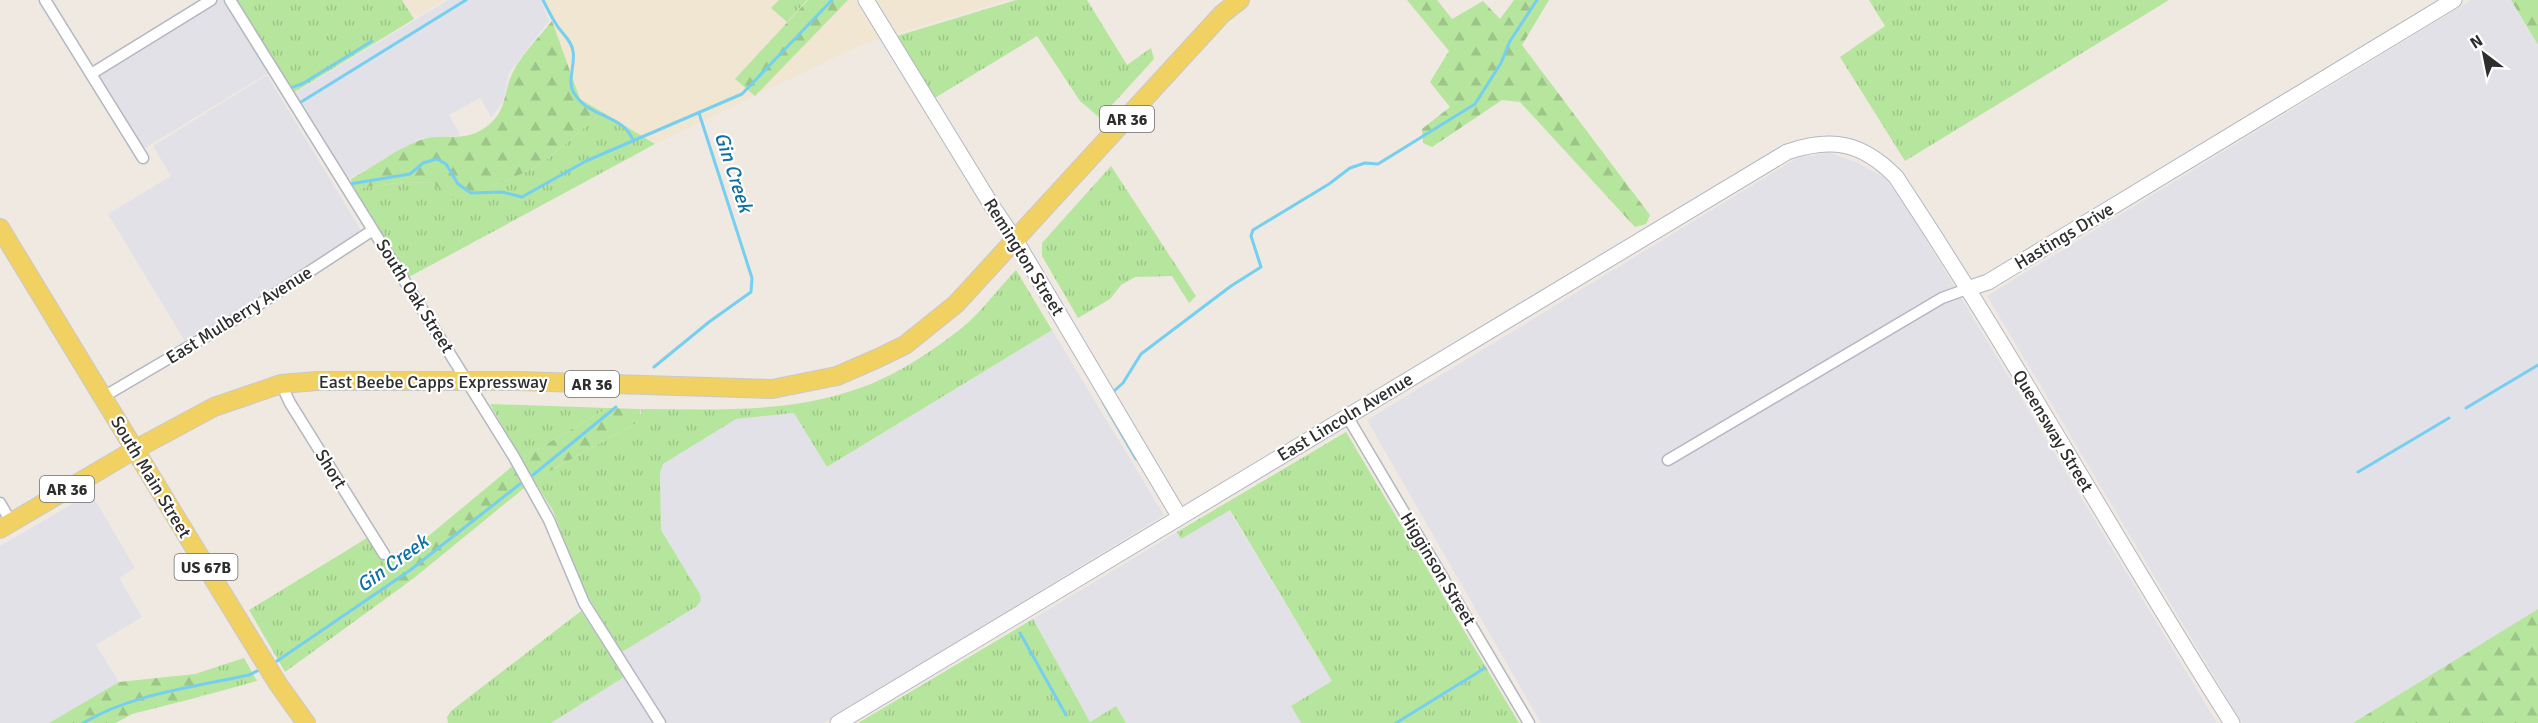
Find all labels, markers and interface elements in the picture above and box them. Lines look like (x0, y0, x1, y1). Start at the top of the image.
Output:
north arrow (2454, 24, 2514, 84)
text: N (2467, 31, 2487, 54)
road number: AR 36 (1100, 106, 1154, 132)
water label: Gin Creek (709, 129, 759, 217)
street label: Remington Street (979, 194, 1069, 320)
street label: Hastings Drive (2010, 198, 2118, 274)
street label: South Oak Street (371, 235, 459, 357)
street label: East Mulberry Avenue (162, 261, 316, 369)
street label: Queensway Street (2008, 366, 2098, 496)
street label: East Lincoln Avenue (1273, 368, 1417, 466)
street label: East Beebe Capps Expressway (319, 371, 548, 393)
road number: AR 36 (565, 371, 619, 397)
street label: South Main Street (106, 412, 196, 542)
street label: Short (310, 445, 352, 493)
road number: AR 36 (40, 476, 94, 502)
street label: Higginson Street (1395, 508, 1481, 630)
water label: Gin Creek (351, 528, 435, 598)
road number: US 67B (174, 554, 238, 580)

